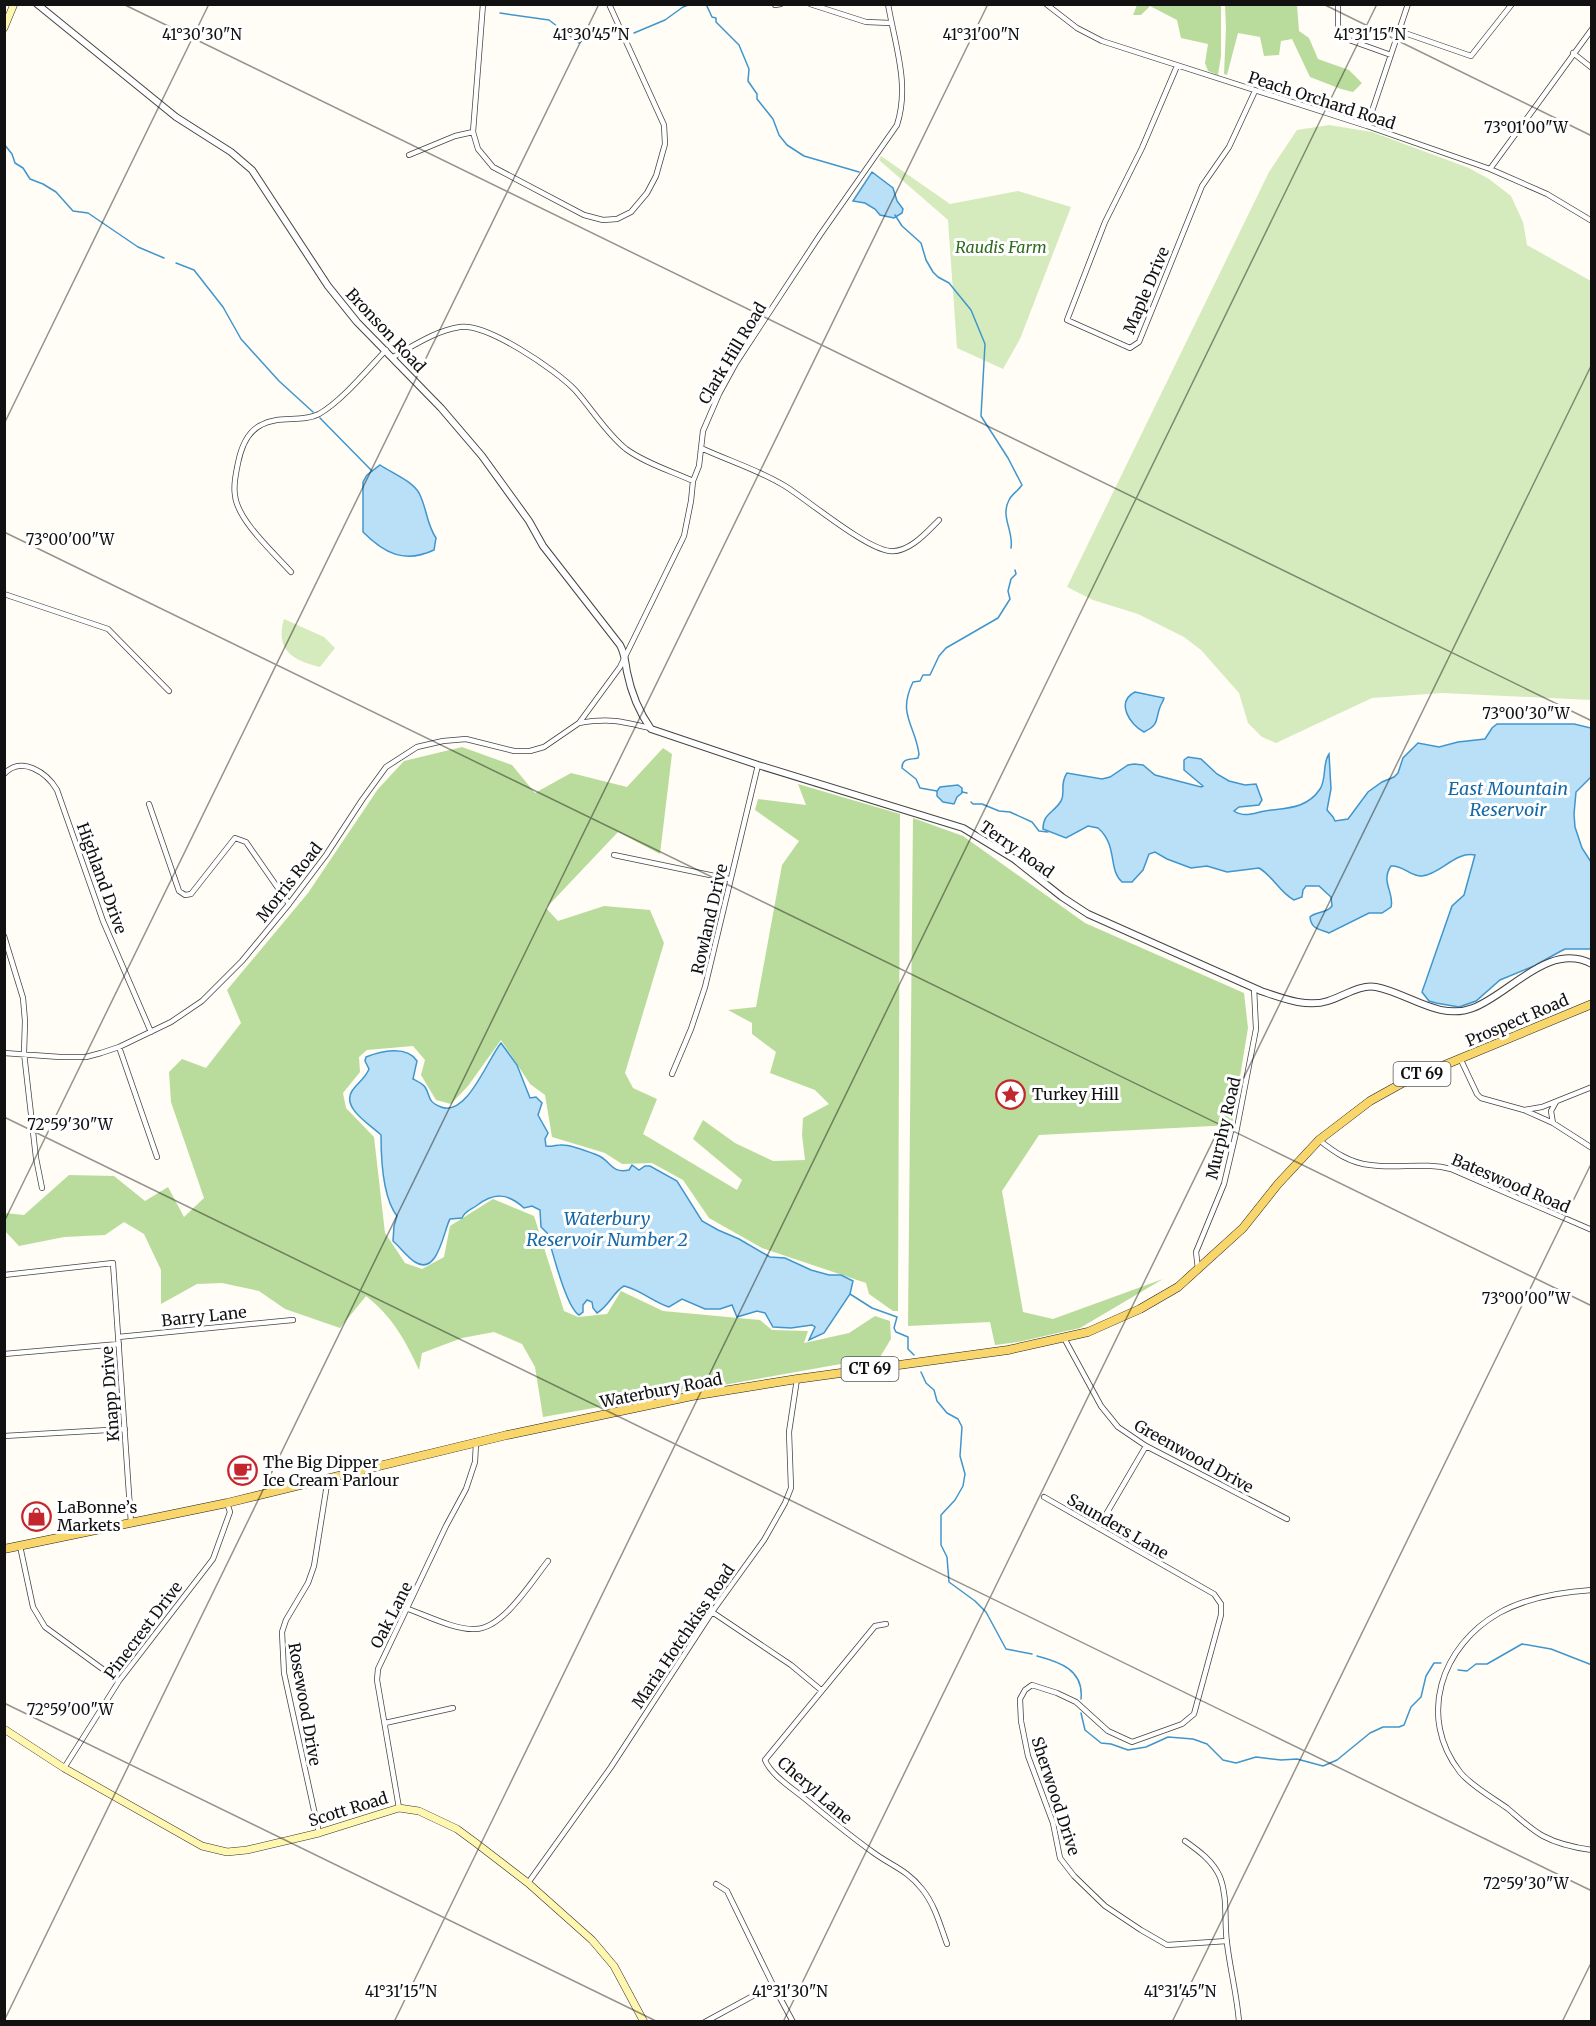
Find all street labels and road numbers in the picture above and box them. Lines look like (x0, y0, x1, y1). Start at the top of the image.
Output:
street label: Peach Orchard Road (1246, 67, 1398, 133)
street label: Maple Drive (1119, 243, 1173, 337)
street label: Bronson Road (342, 284, 430, 376)
street label: Clark Hill Road (694, 298, 770, 408)
street label: Terry Road (976, 816, 1058, 882)
street label: Highland Drive (73, 820, 131, 936)
street label: Morris Road (252, 838, 326, 926)
street label: Rowland Drive (687, 862, 731, 976)
street label: Prospect Road (1462, 989, 1572, 1051)
road number: CT 69 (1394, 1062, 1450, 1086)
street label: Murphy Road (1202, 1075, 1245, 1181)
street label: Bateswood Road (1449, 1149, 1574, 1217)
street label: Barry Lane (160, 1302, 248, 1330)
street label: Knapp Drive (97, 1346, 123, 1442)
road number: CT 69 (842, 1357, 898, 1381)
street label: Waterbury Road (597, 1368, 724, 1412)
street label: Greenwood Drive (1131, 1415, 1257, 1497)
street label: Saunders Lane (1064, 1489, 1172, 1563)
street label: Maria Hotchkiss Road (627, 1560, 739, 1712)
street label: Pinecrest Drive (100, 1577, 186, 1683)
street label: Oak Lane (366, 1578, 416, 1652)
street label: Rosewood Drive (284, 1641, 326, 1767)
street label: Sherwood Drive (1027, 1734, 1085, 1858)
street label: Cheryl Lane (774, 1752, 856, 1828)
street label: Scott Road (306, 1787, 391, 1831)

